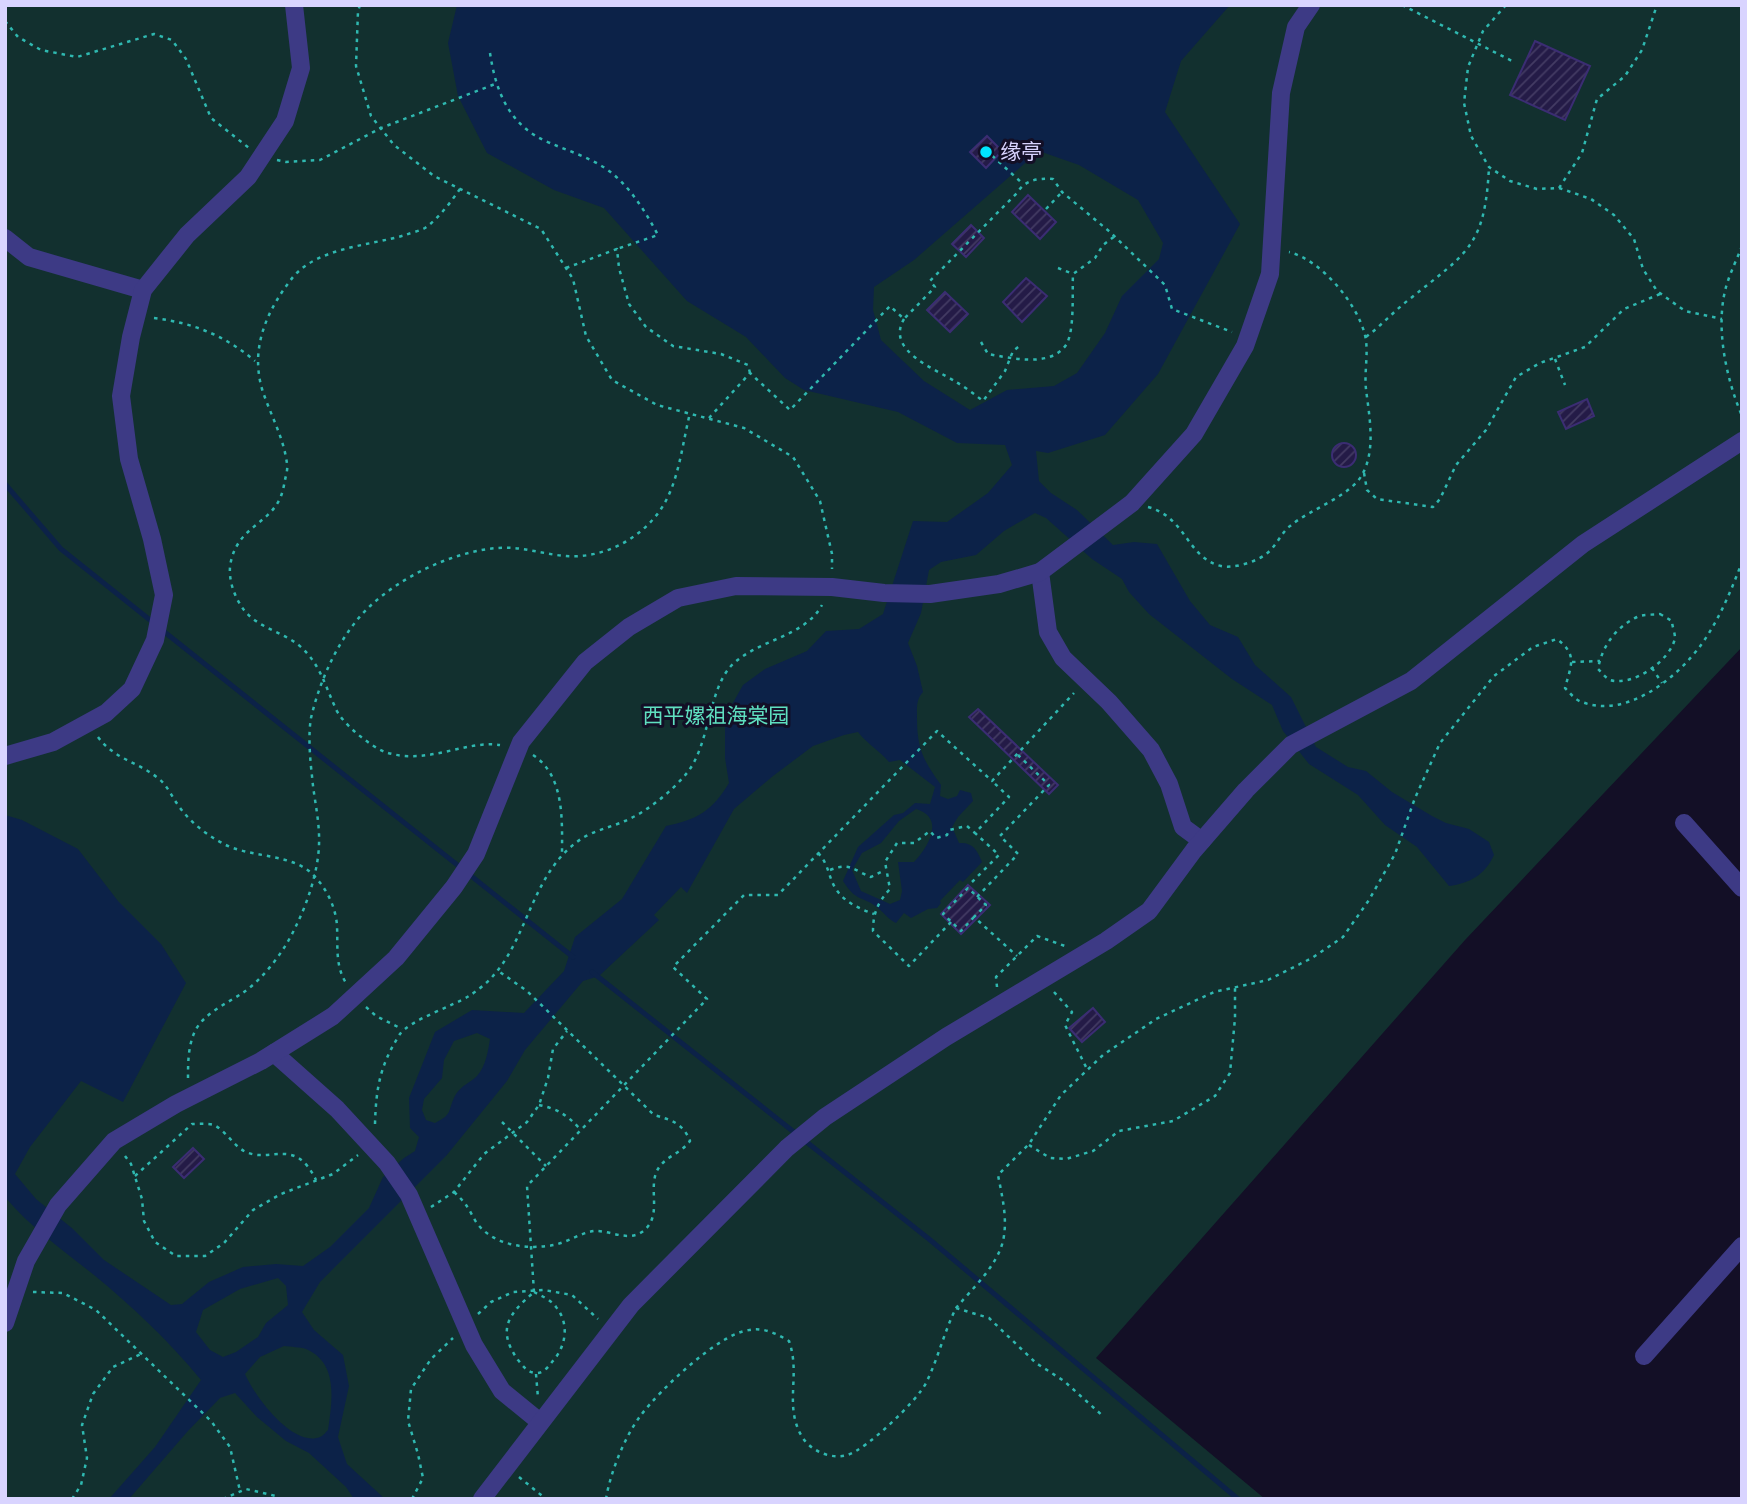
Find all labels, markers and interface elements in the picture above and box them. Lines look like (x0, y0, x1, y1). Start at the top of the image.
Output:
place label: 缘亭 (1000, 138, 1042, 166)
marker: 缘亭 (978, 144, 994, 160)
park label: 西平嫘祖海棠园 (643, 702, 790, 730)

